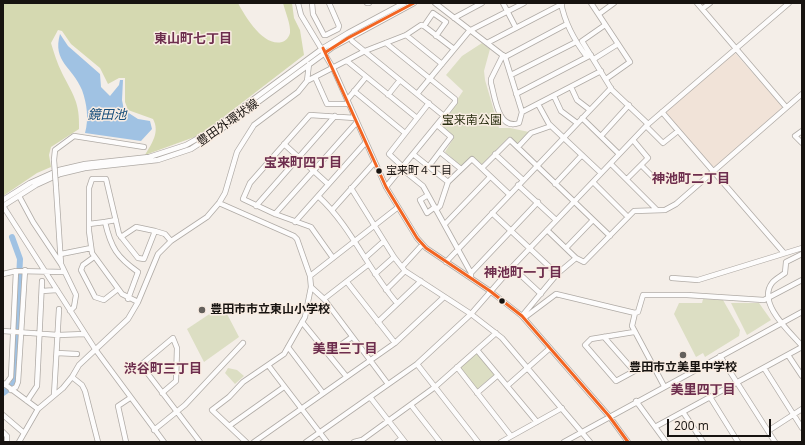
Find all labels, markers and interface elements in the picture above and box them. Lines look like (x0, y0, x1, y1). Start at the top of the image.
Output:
district label: 東山町七丁目 (154, 31, 232, 47)
street label: 豊田外環状線 (194, 96, 262, 150)
water label: 鏡田池 (88, 107, 126, 123)
park label: 宝来南公園 (442, 114, 502, 128)
district label: 宝来町四丁目 (264, 155, 342, 171)
place label: 宝来町４丁目 (386, 164, 452, 178)
marker: 宝来町４丁目 (374, 166, 384, 176)
district label: 神池町二丁目 (652, 171, 730, 187)
district label: 神池町一丁目 (484, 265, 562, 281)
unlabelled marker (497, 296, 507, 306)
place label: 豊田市市立東山小学校 (210, 303, 330, 317)
marker: 豊田市市立東山小学校 (197, 305, 207, 315)
district label: 美里三丁目 (313, 341, 377, 357)
marker: 豊田市立美里中学校 (678, 350, 688, 360)
district label: 渋谷町三丁目 (124, 361, 202, 377)
place label: 豊田市立美里中学校 (629, 361, 737, 375)
district label: 美里四丁目 (671, 382, 735, 398)
scale bar (669, 411, 773, 437)
text: 200 m (674, 417, 709, 434)

